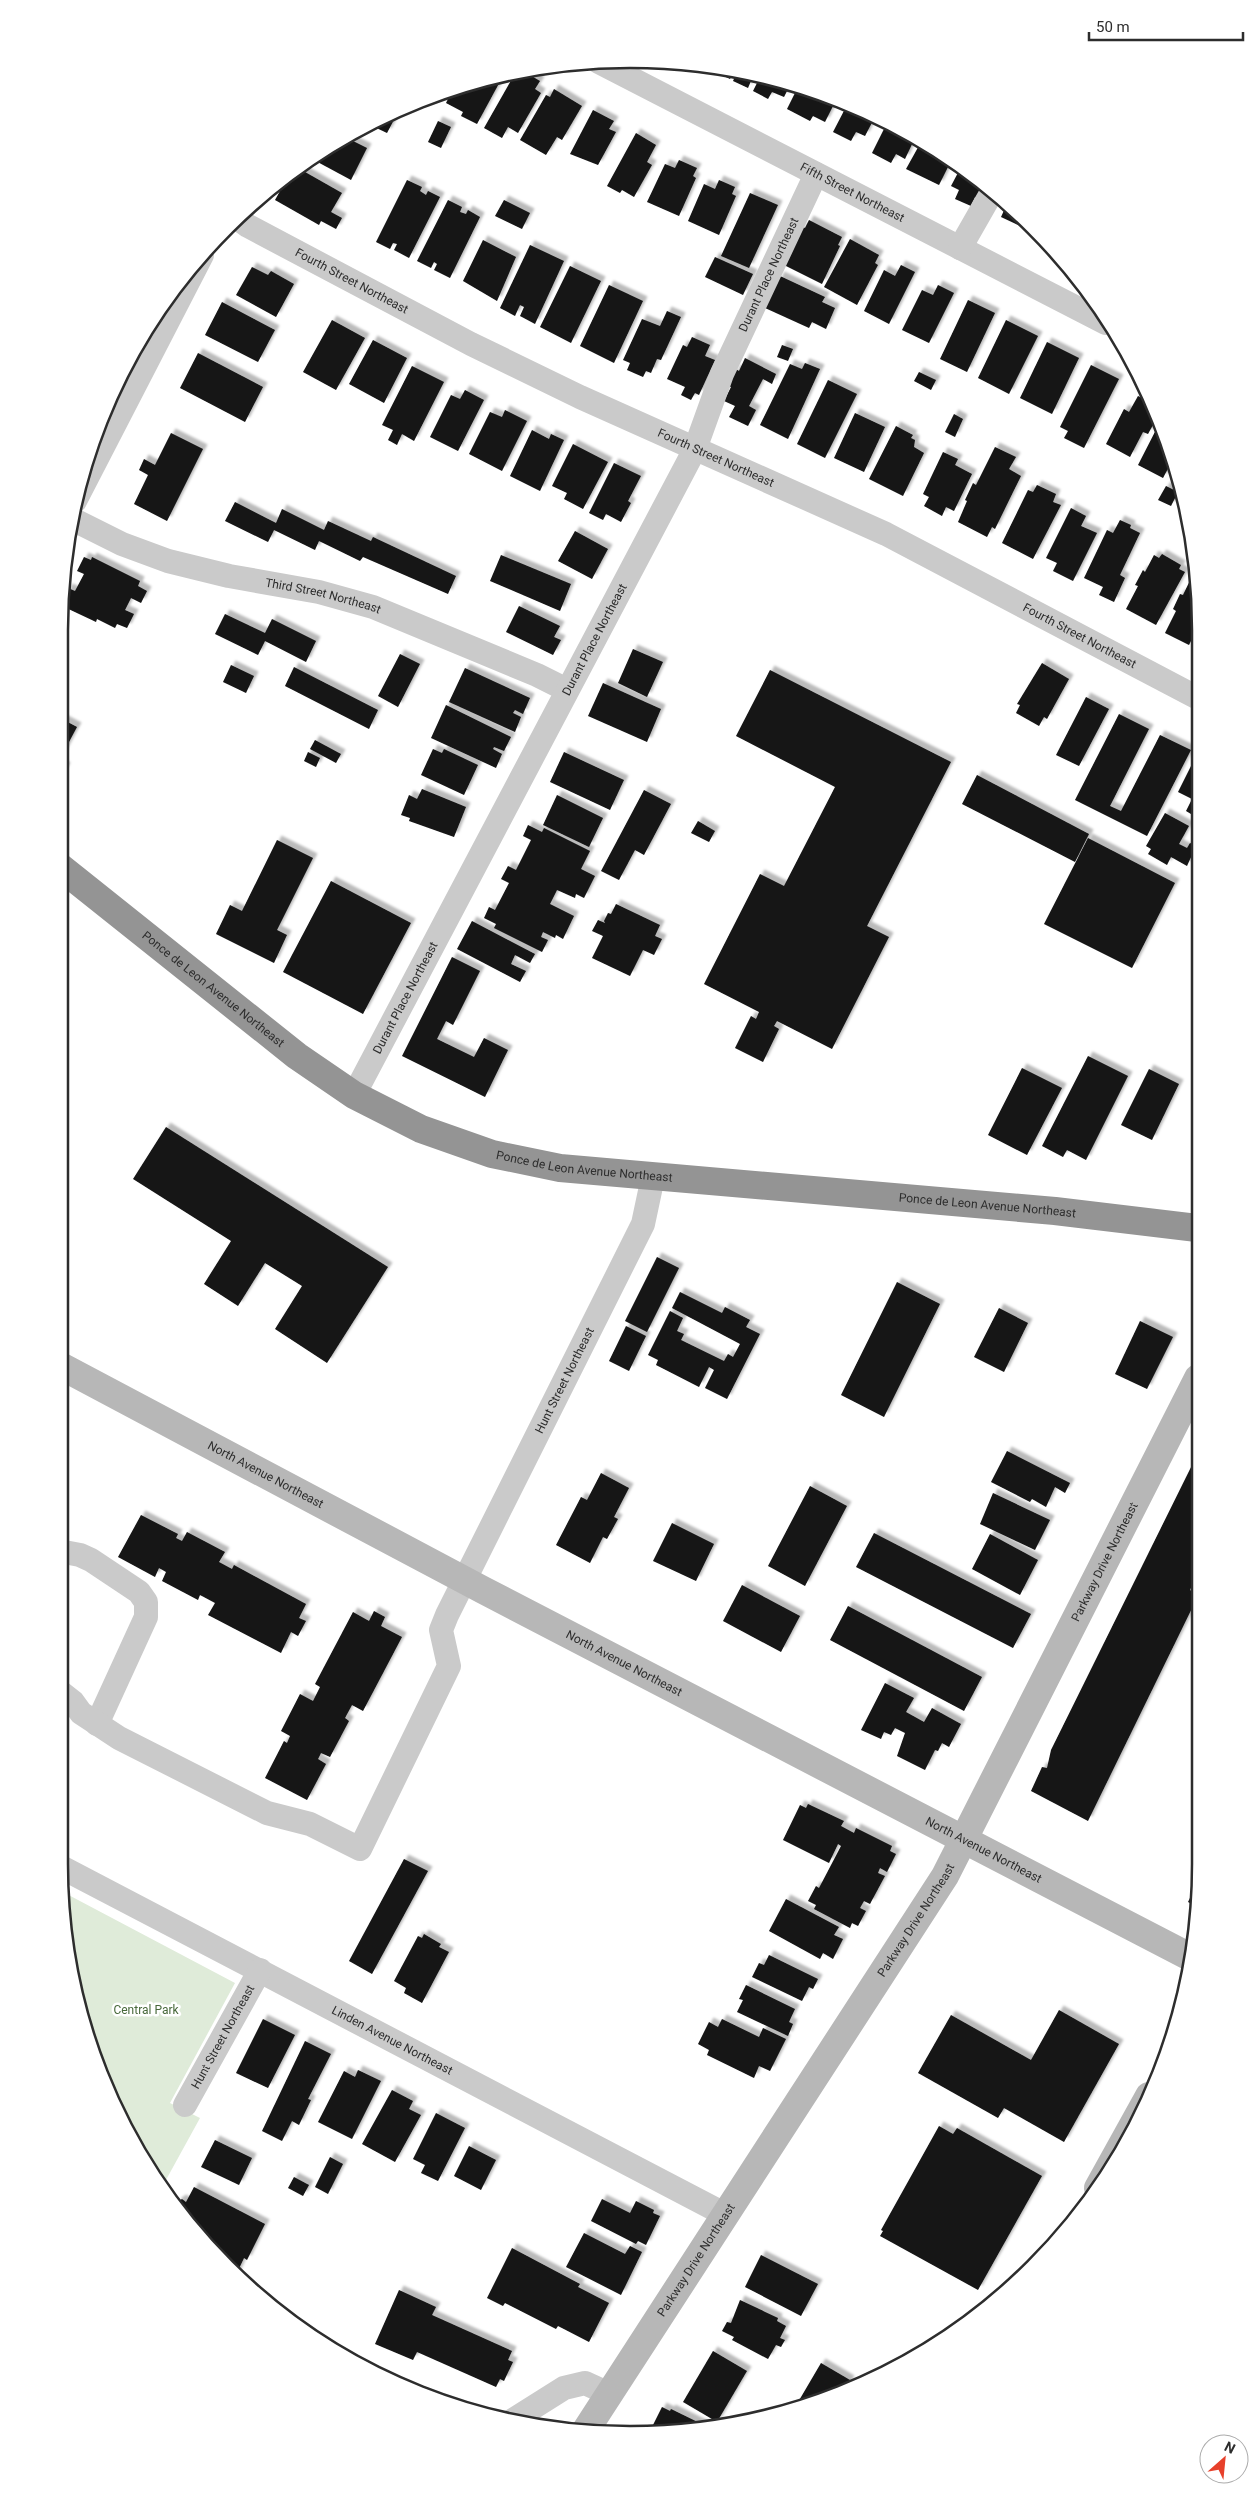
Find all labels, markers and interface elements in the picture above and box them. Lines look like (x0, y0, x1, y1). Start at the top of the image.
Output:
scale bar (1089, 10, 1243, 42)
text: 50 m (1096, 18, 1130, 36)
street label: Fifth Street Northeast (798, 160, 907, 225)
street label: Durant Place Northeast (736, 215, 802, 334)
street label: Fourth Street Northeast (293, 245, 411, 317)
street label: Fourth Street Northeast (656, 426, 776, 490)
street label: Third Street Northeast (264, 576, 383, 617)
street label: Durant Place Northeast (559, 581, 630, 698)
street label: Fourth Street Northeast (1021, 600, 1139, 671)
street label: Ponce de Leon Avenue Northeast (139, 928, 287, 1050)
street label: Durant Place Northeast (370, 939, 441, 1056)
street label: Ponce de Leon Avenue Northeast (495, 1148, 673, 1185)
street label: Ponce de Leon Avenue Northeast (898, 1190, 1077, 1220)
street label: Hunt Street Northeast (532, 1325, 597, 1436)
street label: North Avenue Northeast (205, 1438, 326, 1511)
street label: Parkway Drive Northeast (1068, 1500, 1141, 1624)
street label: North Avenue Northeast (564, 1627, 685, 1699)
street label: North Avenue Northeast (923, 1814, 1044, 1886)
street label: Parkway Drive Northeast (875, 1861, 957, 1979)
street label: Hunt Street Northeast (188, 1982, 257, 2091)
park label: Central Park (113, 2003, 179, 2017)
street label: Linden Avenue Northeast (329, 2003, 455, 2078)
street label: Parkway Drive Northeast (654, 2201, 738, 2319)
north arrow (1199, 2434, 1249, 2484)
text: N (1222, 2438, 1238, 2457)

